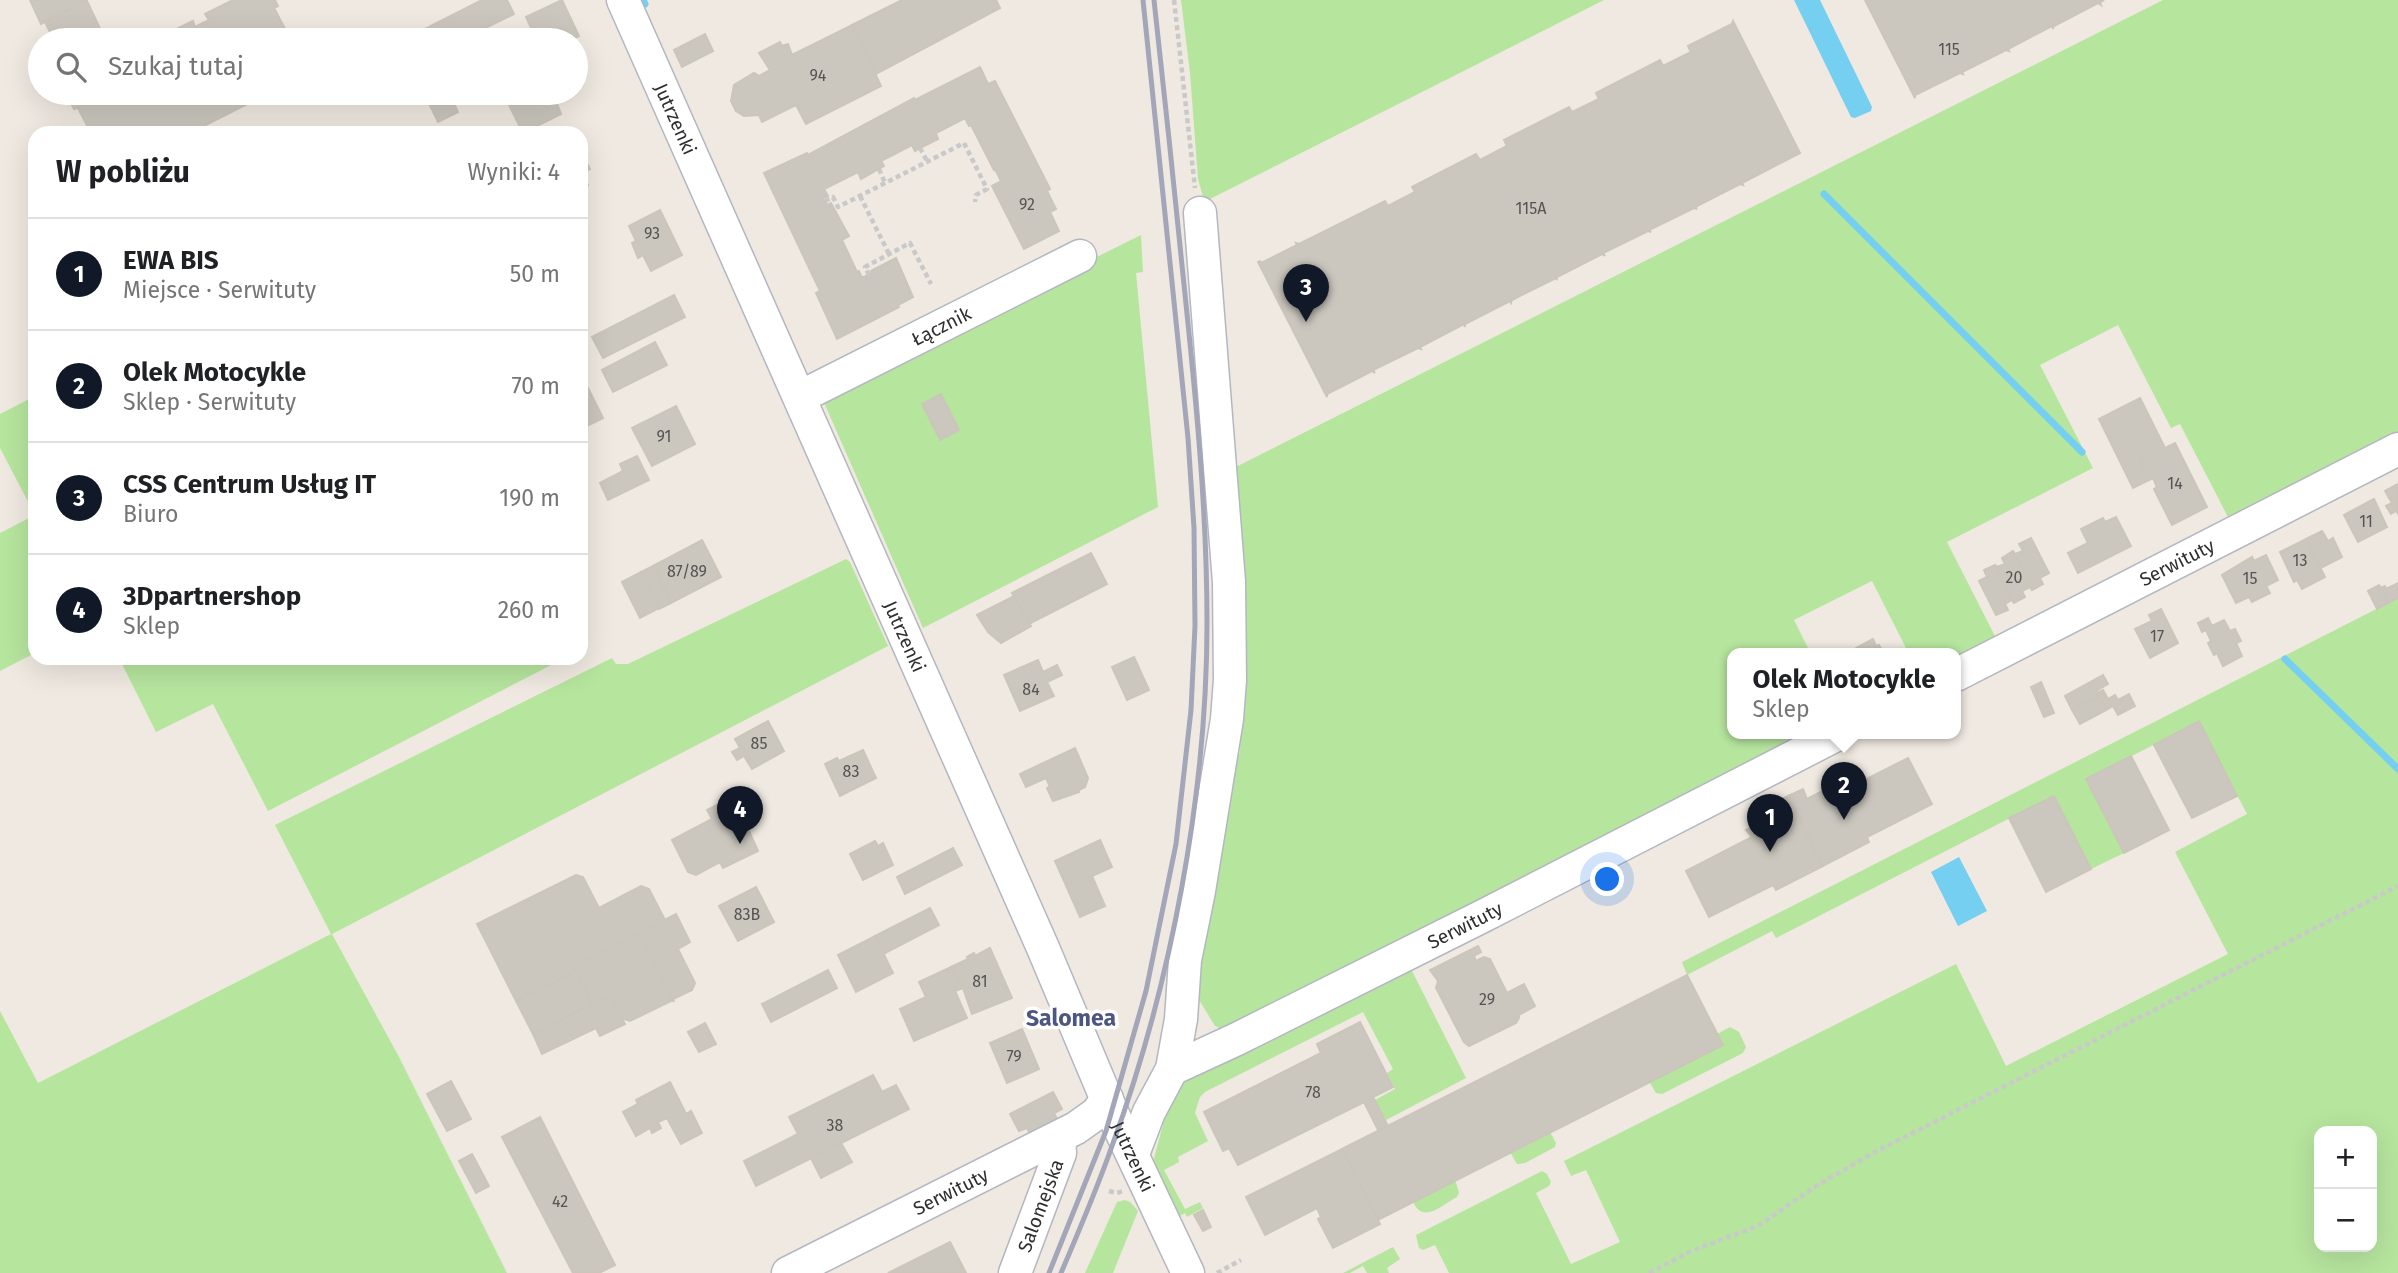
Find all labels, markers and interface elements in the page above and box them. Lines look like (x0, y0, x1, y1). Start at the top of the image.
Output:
search box (28, 28, 588, 105)
house number: 115 (1938, 40, 1960, 59)
icon: search (52, 48, 90, 86)
text: Szukaj tutaj (108, 51, 244, 82)
house number: 94 (810, 66, 827, 85)
street label: Jutrzenki (650, 80, 701, 158)
text: W pobliżu (56, 154, 190, 190)
text: Wyniki: 4 (468, 158, 560, 186)
house number: 92 (1019, 195, 1035, 214)
house number: 115A (1516, 199, 1547, 218)
house number: 93 (644, 224, 660, 243)
text: EWA BIS (123, 245, 219, 276)
text: 1 (74, 260, 84, 288)
text: 50 m (510, 260, 560, 288)
pin: 3 (1283, 264, 1329, 322)
text: Miejsce · Serwituty (123, 276, 316, 304)
street label: Łącznik (908, 301, 975, 351)
text: Olek Motocykle (123, 357, 306, 388)
text: 2 (73, 372, 85, 400)
text: 70 m (511, 372, 560, 400)
text: Sklep · Serwituty (123, 388, 296, 416)
house number: 91 (656, 427, 672, 446)
text: CSS Centrum Usług IT (123, 469, 376, 500)
house number: 14 (2167, 474, 2183, 493)
text: 3 (73, 484, 85, 512)
text: 190 m (499, 484, 560, 512)
text: Biuro (123, 500, 178, 528)
house number: 11 (2359, 512, 2373, 531)
street label: Serwituty (2135, 533, 2219, 591)
house number: 13 (2293, 551, 2307, 570)
house number: 87/89 (667, 562, 707, 581)
house number: 20 (2006, 568, 2022, 587)
house number: 15 (2243, 569, 2257, 588)
text: 3Dpartnershop (123, 581, 301, 612)
text: 4 (73, 596, 86, 624)
text: 260 m (498, 596, 560, 624)
street label: Jutrzenki (879, 597, 931, 676)
text: Sklep (123, 612, 180, 640)
house number: 17 (2150, 627, 2164, 646)
popup (1727, 648, 1961, 739)
text: Olek Motocykle (1752, 664, 1936, 695)
house number: 84 (1022, 680, 1040, 699)
text: Sklep (1752, 695, 1810, 723)
house number: 85 (751, 734, 767, 753)
house number: 83 (843, 762, 859, 781)
pin: 2 (1821, 762, 1867, 820)
pin: 4 (717, 786, 763, 844)
pin: 1 (1747, 794, 1793, 852)
your location (1590, 862, 1624, 896)
street label: Serwituty (1423, 896, 1507, 954)
house number: 83B (734, 905, 761, 924)
house number: 81 (972, 972, 988, 991)
house number: 29 (1479, 990, 1495, 1009)
district label: Salomea (1026, 1004, 1116, 1032)
house number: 79 (1006, 1047, 1022, 1066)
house number: 78 (1305, 1083, 1321, 1102)
house number: 38 (827, 1116, 844, 1135)
street label: Jutrzenki (1106, 1117, 1160, 1196)
map controls (2314, 1126, 2377, 1252)
button: + (2314, 1126, 2377, 1189)
street label: Salomejska (1012, 1156, 1068, 1255)
street label: Serwituty (909, 1162, 993, 1220)
button: − (2314, 1189, 2377, 1252)
house number: 42 (552, 1192, 568, 1211)

